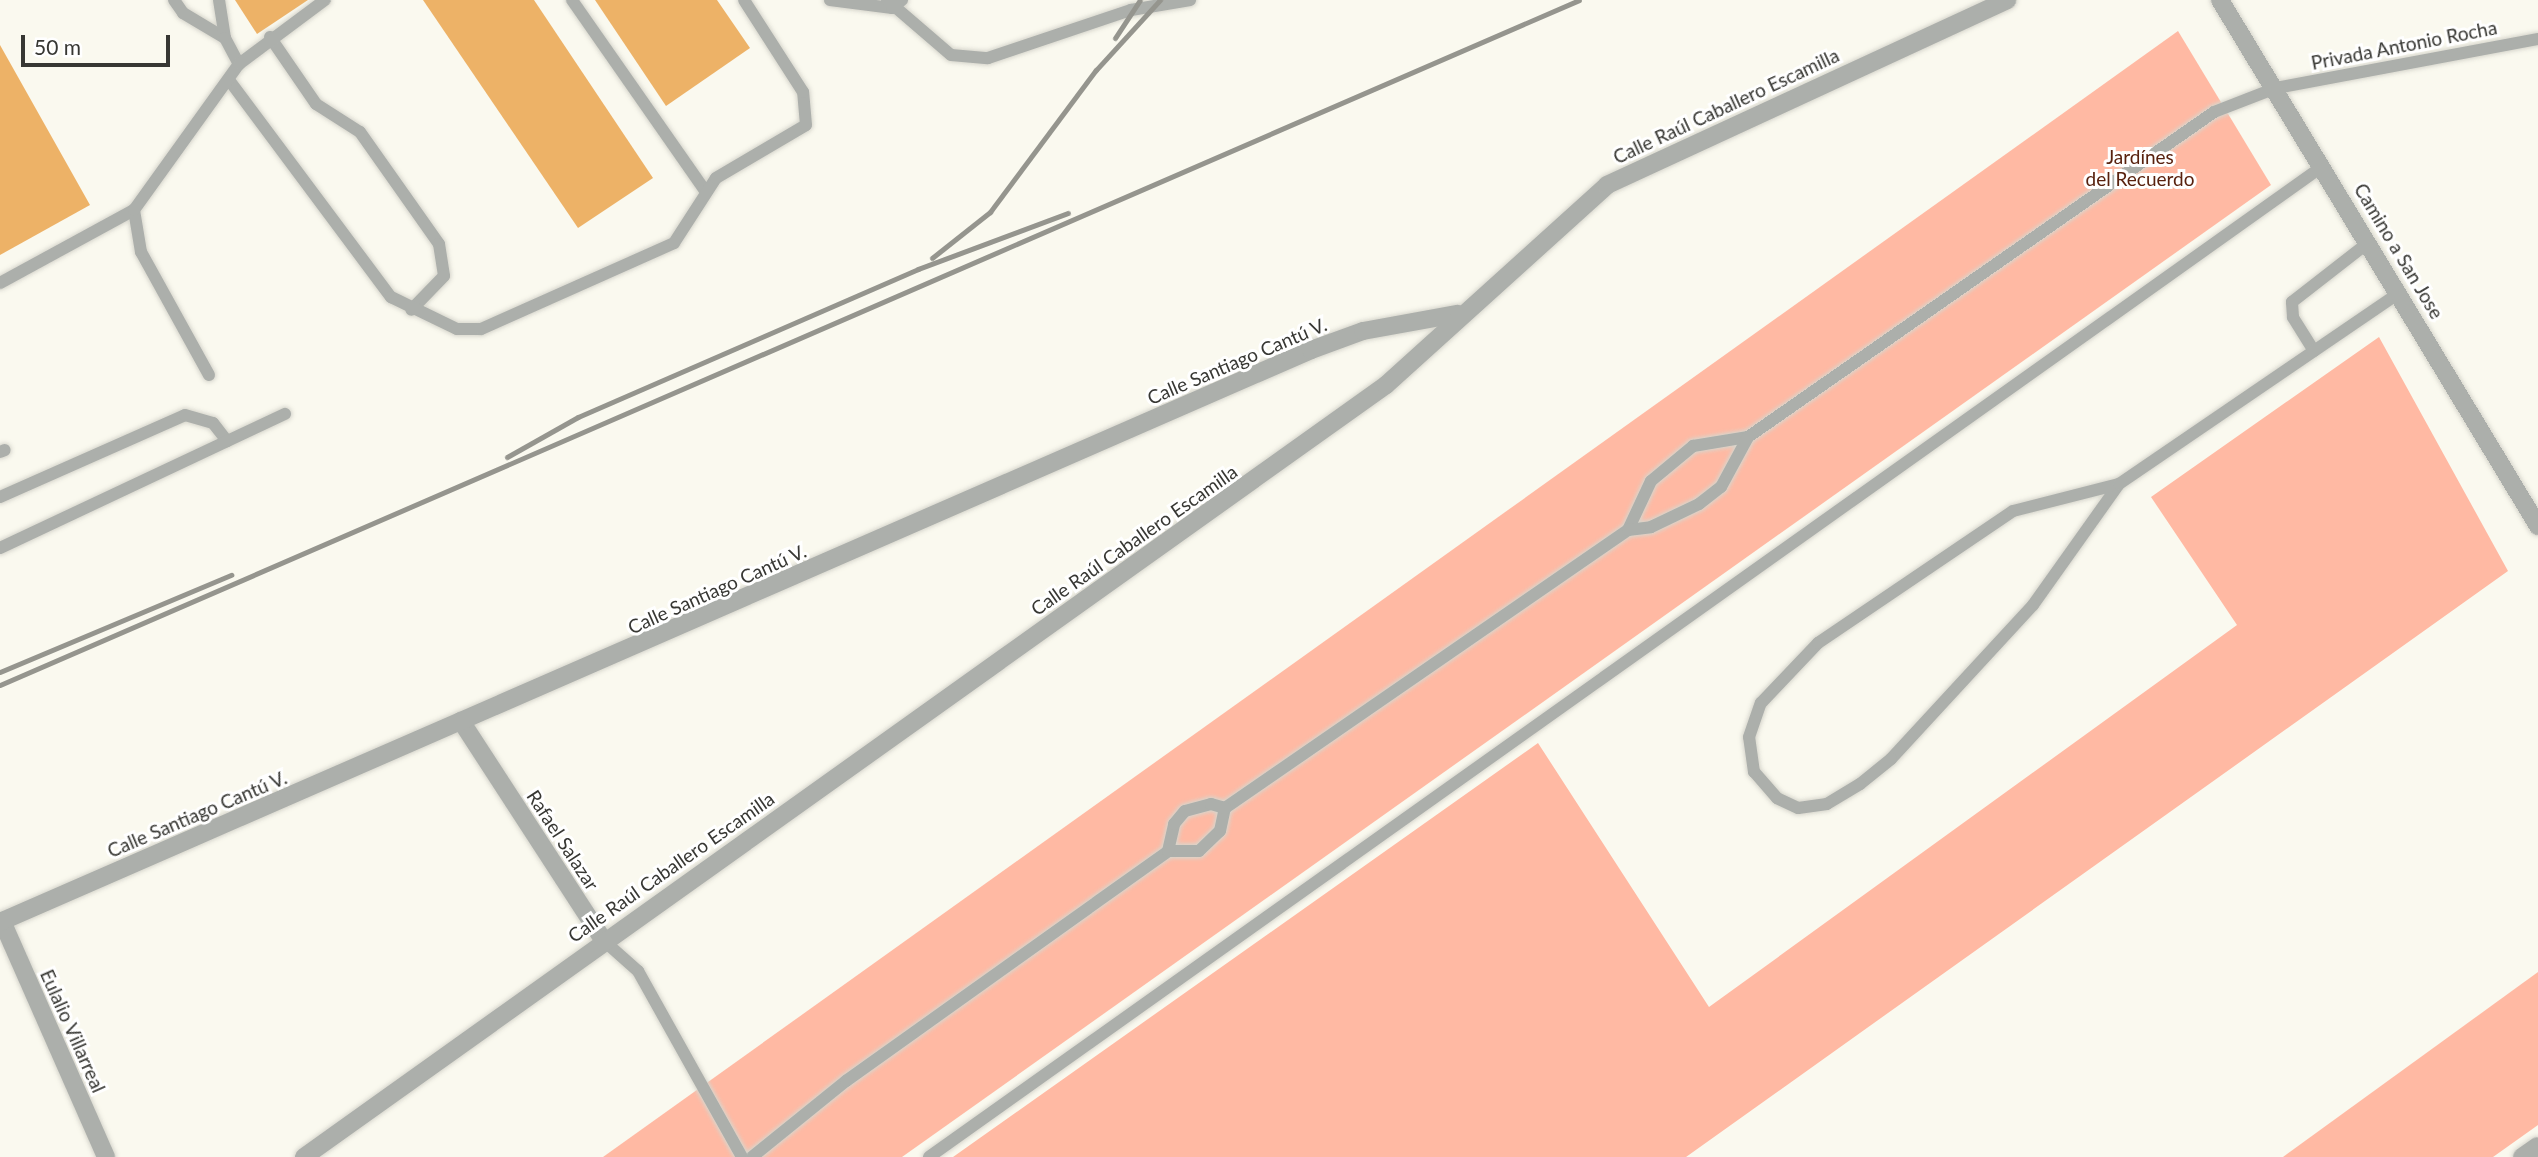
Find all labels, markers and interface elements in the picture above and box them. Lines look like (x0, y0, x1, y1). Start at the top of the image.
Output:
street label: Privada Antonio Rocha (2309, 16, 2499, 74)
scale bar (24, 21, 173, 65)
text: 50 m (34, 34, 81, 59)
street label: Calle Raúl Caballero Escamilla (1609, 44, 1843, 168)
park label: Jardínes del Recuerdo (2086, 146, 2194, 190)
street label: Camino a San Jose (2349, 179, 2449, 323)
street label: Calle Santiago Cantú V. (1144, 313, 1330, 409)
street label: Calle Raúl Caballero Escamilla (1026, 460, 1242, 620)
street label: Calle Santiago Cantú V. (624, 539, 810, 639)
street label: Calle Santiago Cantú V. (104, 766, 290, 862)
street label: Rafael Salazar (522, 786, 604, 894)
street label: Calle Raúl Caballero Escamilla (563, 787, 779, 947)
street label: Eulalio Villarreal (36, 966, 110, 1096)

